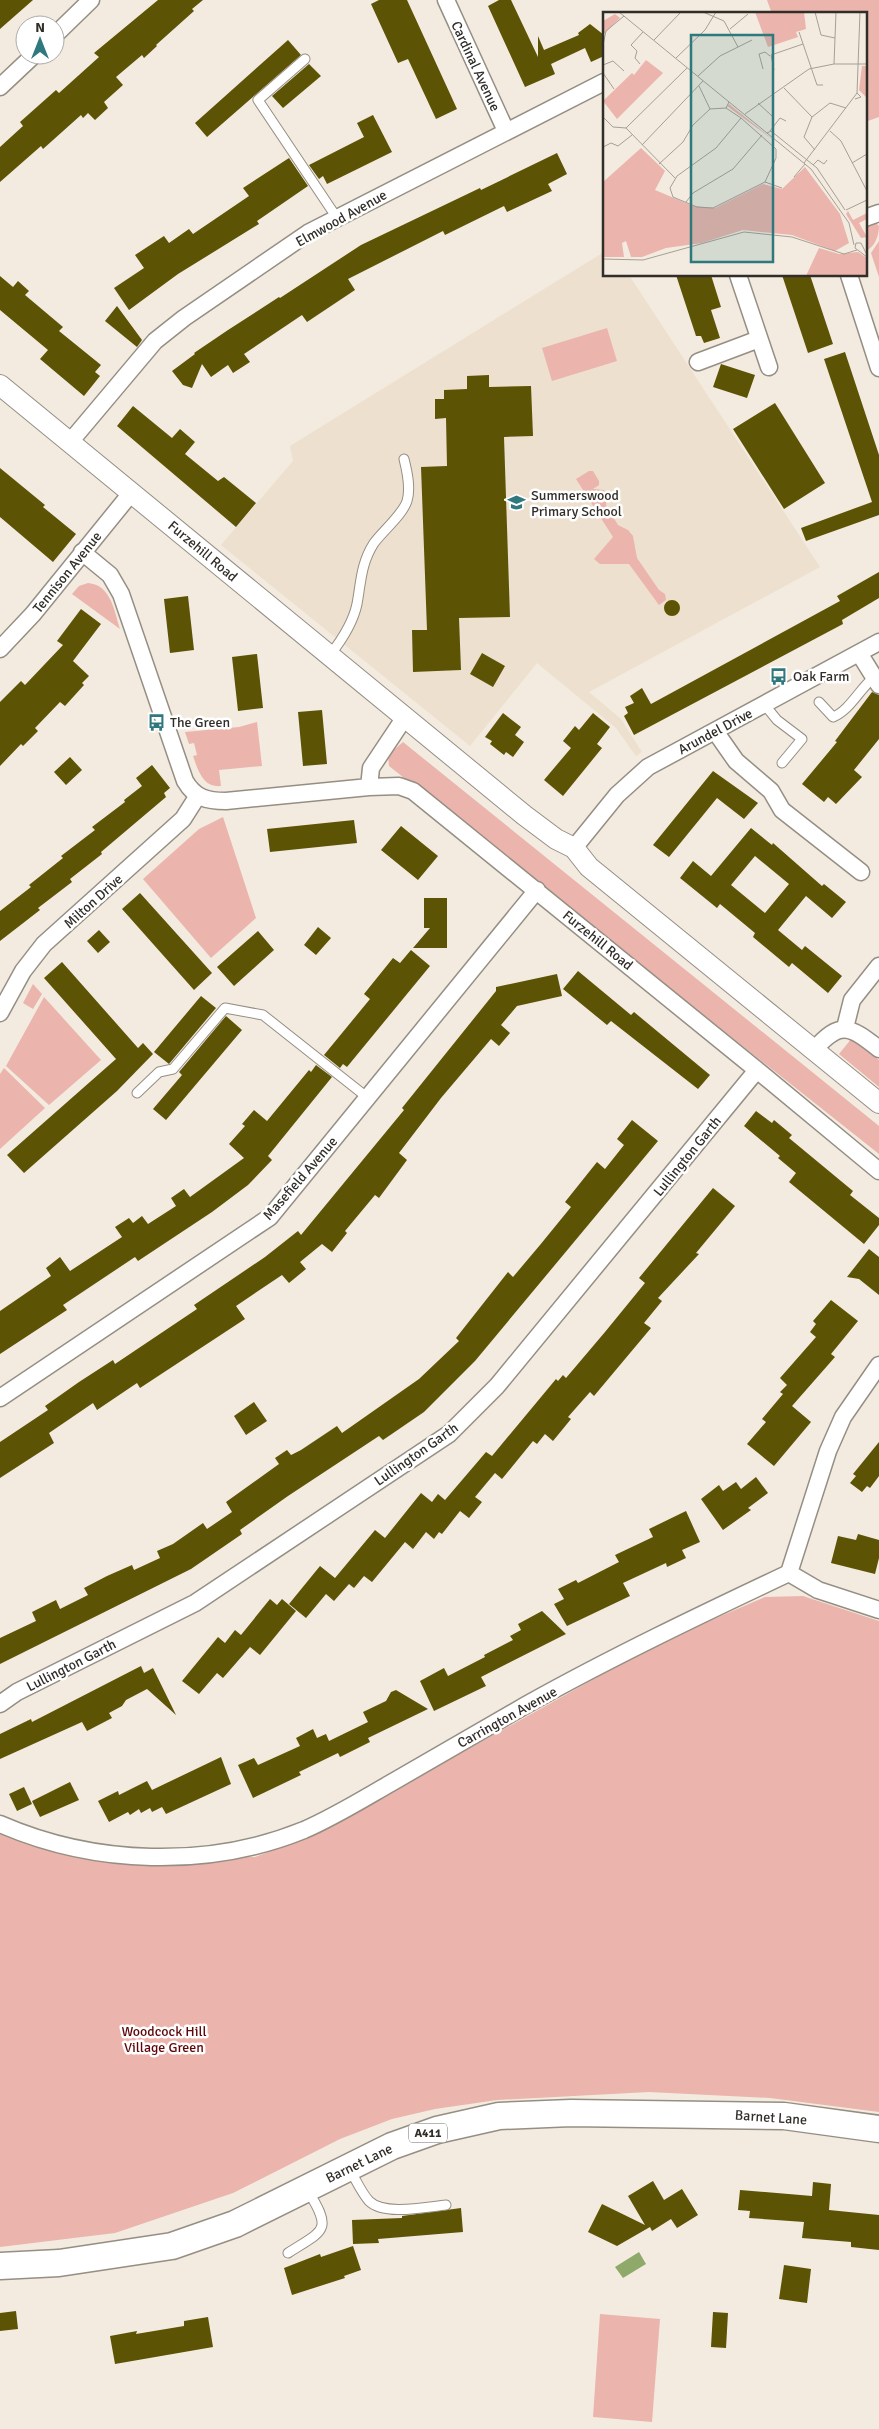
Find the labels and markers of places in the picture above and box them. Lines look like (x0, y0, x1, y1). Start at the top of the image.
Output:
place label: Summerswood Primary School (531, 487, 622, 520)
school or university icon: Summerswood Primary School (507, 493, 527, 513)
bus stop icon: Oak Farm (769, 666, 789, 686)
place label: Oak Farm (793, 668, 849, 685)
bus stop icon: The Green (146, 712, 166, 732)
place label: The Green (170, 714, 230, 731)

